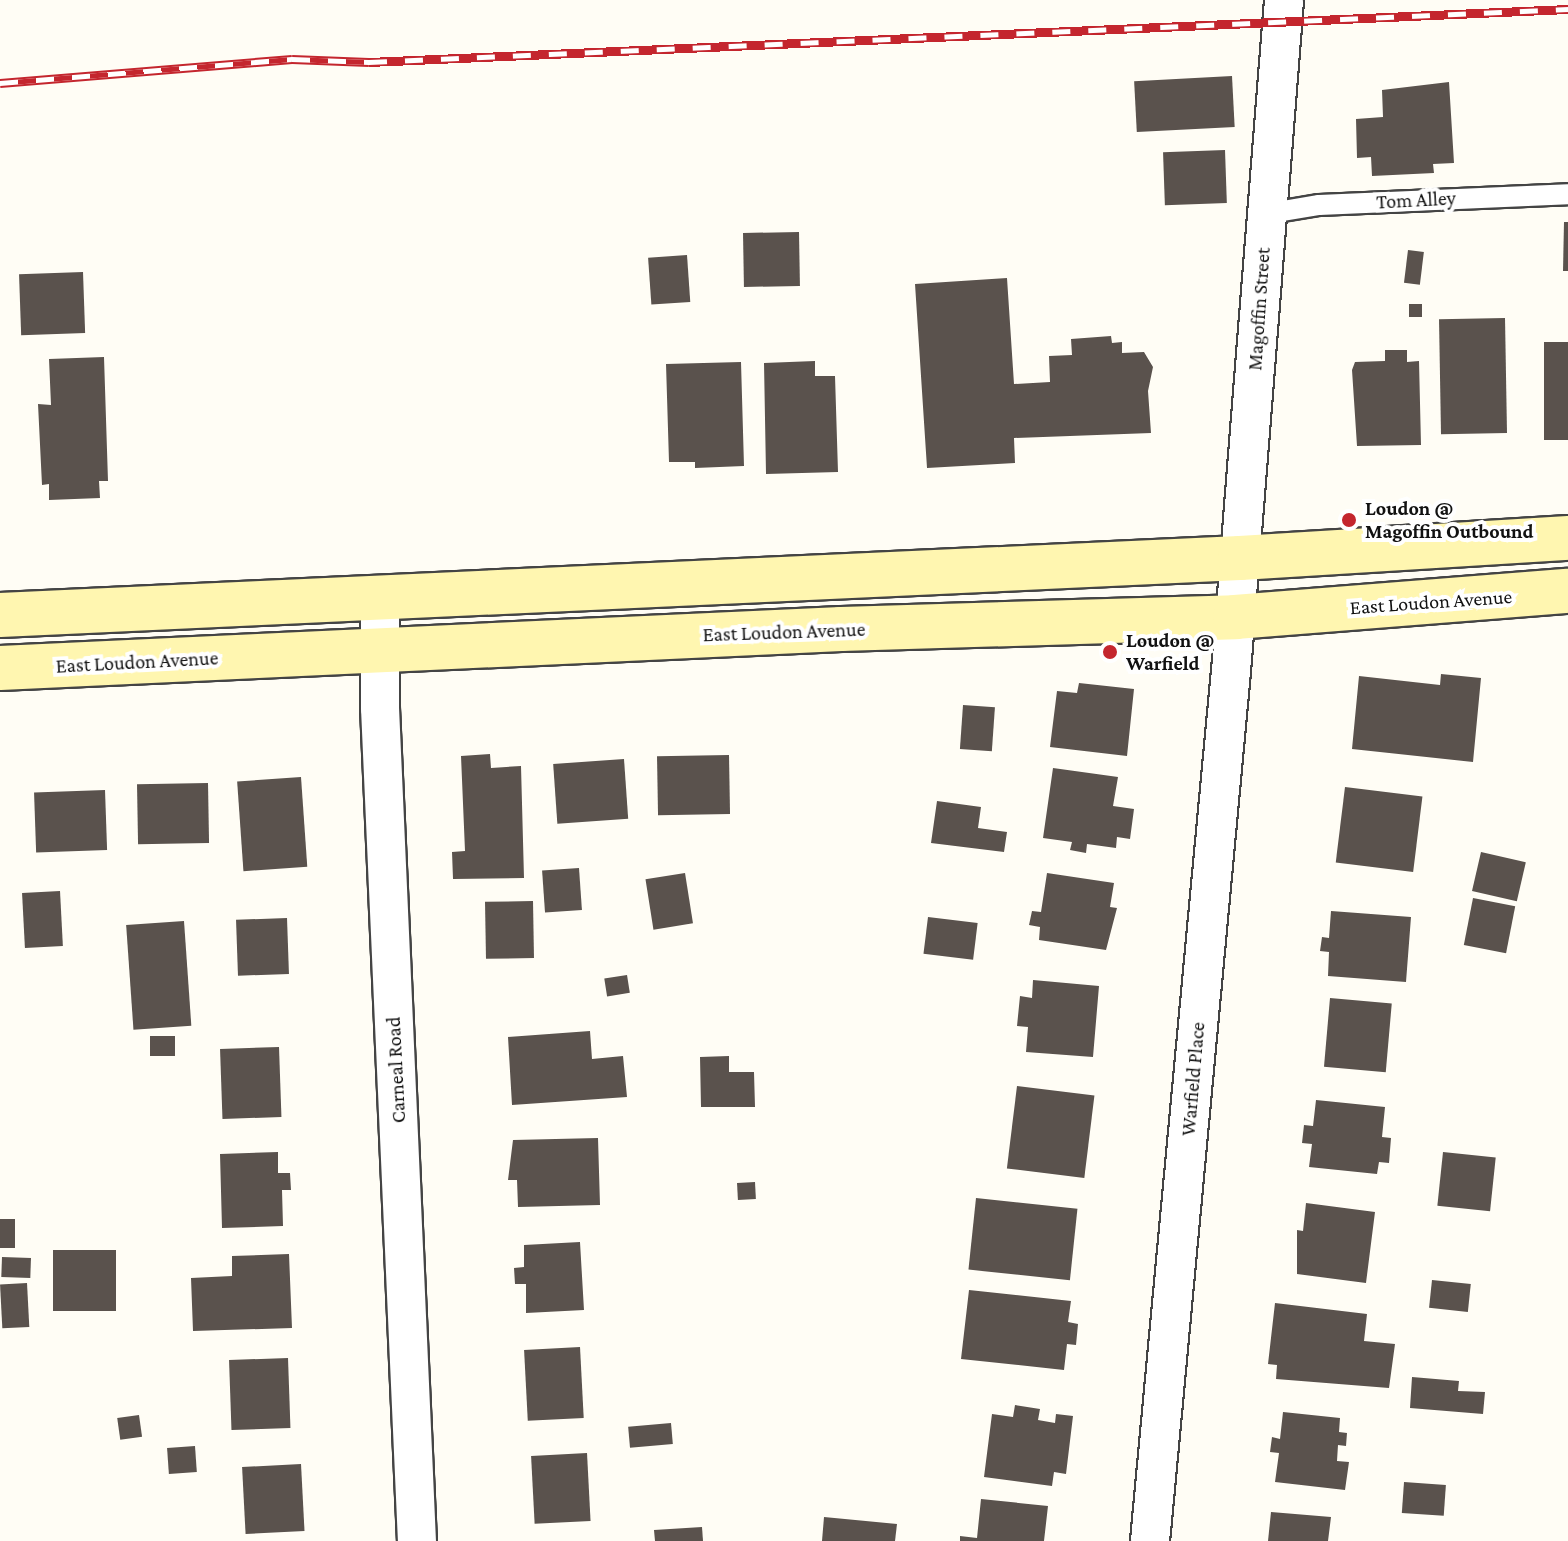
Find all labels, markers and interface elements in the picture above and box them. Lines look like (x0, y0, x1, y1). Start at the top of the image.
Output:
street label: Tom Alley (1376, 186, 1456, 214)
street label: Magoffin Street (1243, 247, 1275, 371)
place label: Loudon @ Magoffin Outbound (1365, 496, 1533, 543)
marker: Loudon @ Magoffin Outbound (1340, 511, 1358, 529)
street label: East Loudon Avenue (1349, 584, 1513, 620)
street label: East Loudon Avenue (702, 617, 866, 647)
place label: Loudon @ Warfield (1126, 628, 1214, 675)
marker: Loudon @ Warfield (1101, 643, 1119, 661)
street label: East Loudon Avenue (55, 646, 219, 678)
street label: Carneal Road (381, 1016, 411, 1124)
street label: Warfield Place (1176, 1021, 1210, 1137)

